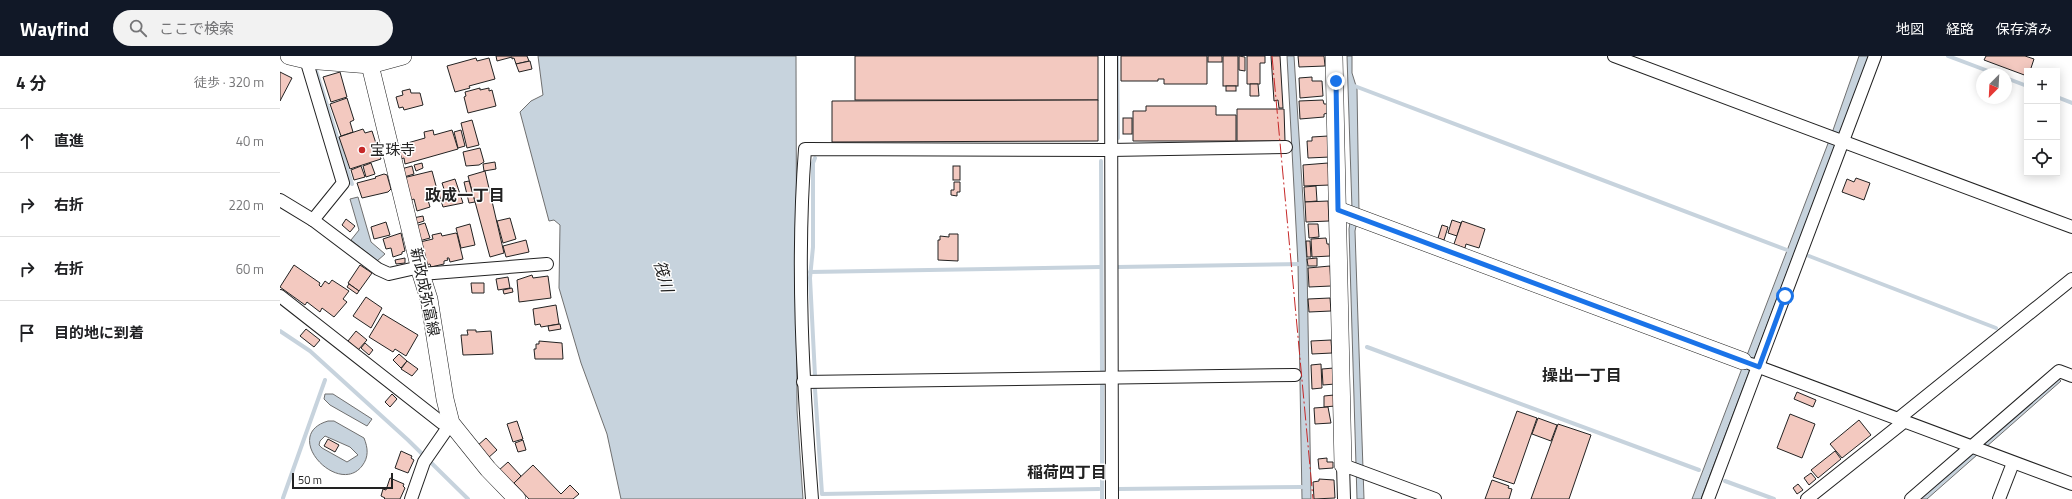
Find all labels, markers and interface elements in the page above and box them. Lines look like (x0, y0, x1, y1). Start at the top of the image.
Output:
search box (113, 10, 393, 46)
text: Wayfind (20, 14, 89, 43)
icon: search (127, 17, 149, 39)
text: ここで検索 (159, 17, 234, 40)
text: 地図 (1896, 18, 1924, 39)
text: 経路 (1946, 18, 1974, 39)
text: 保存済み (1996, 18, 2052, 39)
north arrow (1976, 68, 2012, 104)
map controls (2024, 68, 2060, 176)
button: + (2024, 68, 2060, 104)
text: 4 分 (16, 70, 46, 96)
text: 徒歩 · 320 m (194, 72, 264, 92)
route end (1327, 72, 1345, 90)
button: − (2024, 104, 2060, 140)
text: 直進 (54, 129, 84, 152)
icon: ahead (16, 130, 38, 152)
text: 40 m (236, 131, 264, 151)
place label: 宝珠寺 (370, 138, 415, 161)
button: locate (2024, 140, 2060, 176)
marker: 宝珠寺 (357, 145, 367, 155)
district label: 政成一丁目 (425, 183, 505, 207)
text: 右折 (54, 193, 84, 216)
icon: right (16, 194, 38, 216)
text: 220 m (228, 195, 264, 215)
street label: 新政成弥富線 (405, 245, 446, 338)
text: 右折 (54, 257, 84, 280)
water label: 筏川 (648, 257, 680, 297)
icon: right (16, 258, 38, 280)
text: 60 m (236, 259, 264, 279)
route start (1776, 287, 1794, 305)
text: 目的地に到着 (54, 321, 144, 344)
icon: arrive (16, 322, 38, 344)
district label: 操出一丁目 (1542, 363, 1622, 387)
district label: 稲荷四丁目 (1027, 460, 1107, 484)
scale bar (292, 471, 393, 490)
text: 50 m (298, 472, 322, 488)

